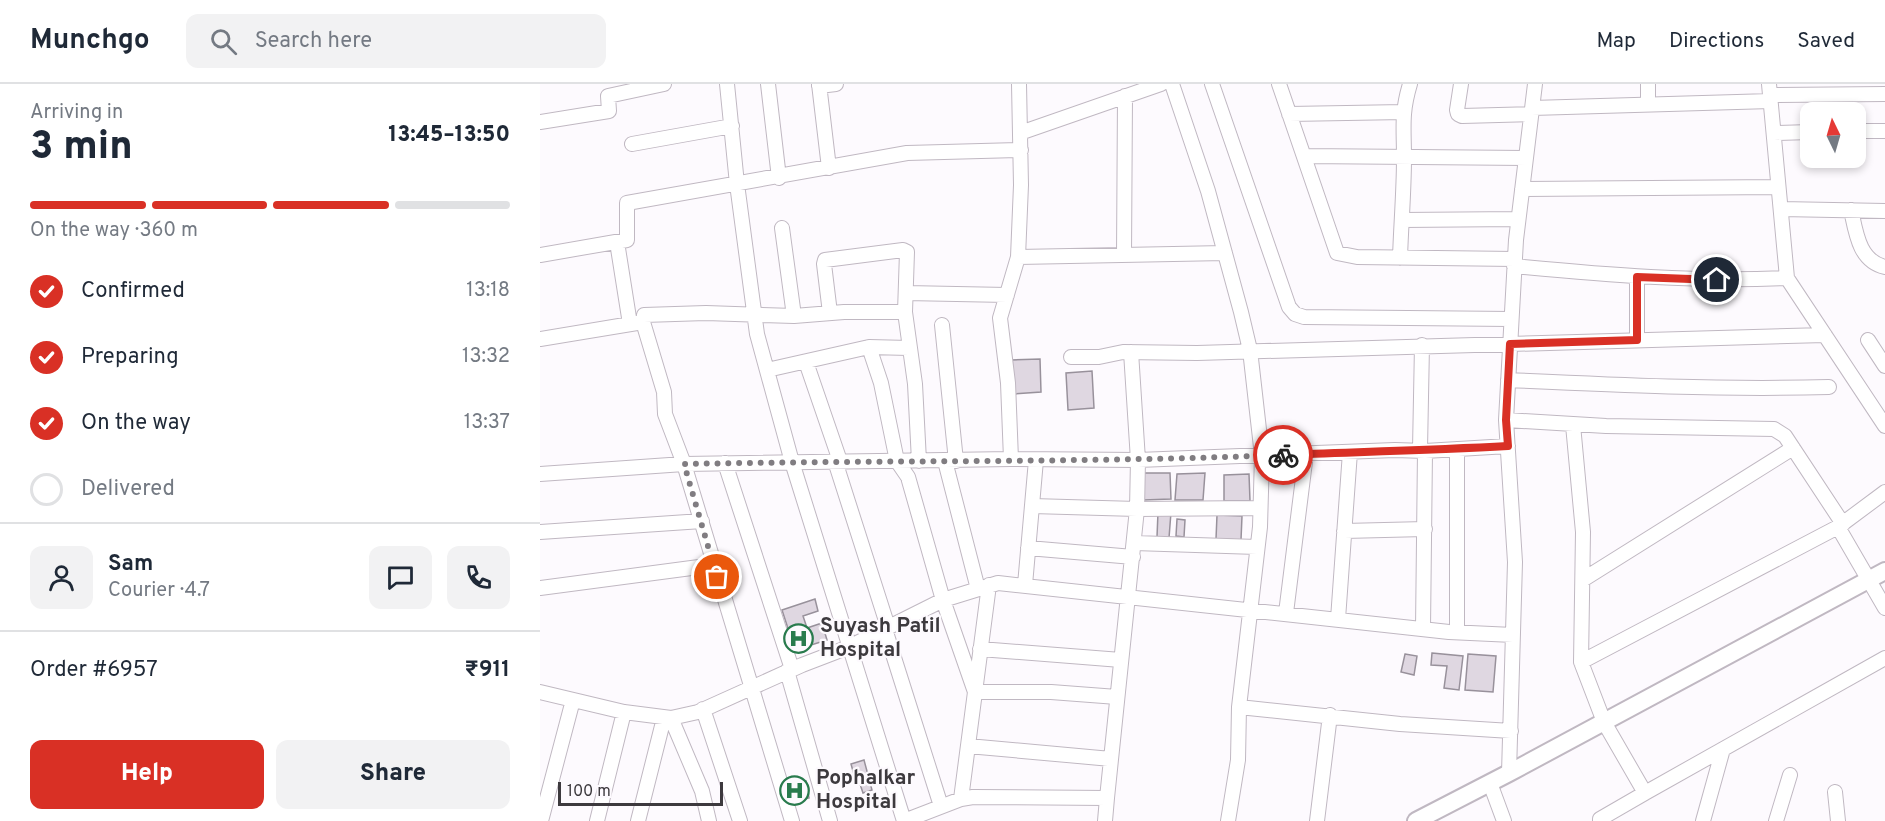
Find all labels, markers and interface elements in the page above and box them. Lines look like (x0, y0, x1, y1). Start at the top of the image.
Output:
search box (186, 14, 606, 68)
text: Munchgo (30, 23, 150, 59)
icon: search (207, 25, 240, 58)
text: Search here (255, 28, 372, 55)
text: Map (1596, 28, 1636, 55)
text: Directions (1669, 28, 1764, 55)
text: Saved (1797, 28, 1855, 55)
text: Arriving in (30, 100, 123, 126)
north arrow (1800, 102, 1866, 168)
map controls (1800, 102, 1866, 168)
text: 13:45–13:50 (388, 122, 510, 149)
text: 3 min (30, 124, 133, 173)
text: On the way · 360 m (30, 218, 198, 244)
pin (1691, 254, 1742, 305)
icon: home (1700, 263, 1733, 296)
icon: check (30, 275, 63, 308)
text: Confirmed (81, 278, 185, 305)
text: 13:18 (466, 278, 510, 304)
icon: check (30, 341, 63, 374)
text: Preparing (81, 344, 179, 371)
text: 13:32 (462, 344, 510, 370)
icon: check (30, 407, 63, 440)
text: On the way (81, 410, 191, 437)
text: 13:37 (464, 410, 510, 436)
courier (1253, 425, 1313, 485)
icon: bike (1267, 439, 1300, 472)
text: Delivered (81, 476, 175, 503)
button: person (30, 546, 93, 609)
button: chat (369, 546, 432, 609)
button: phone (447, 546, 510, 609)
text: Sam (108, 551, 153, 578)
pin (691, 551, 742, 602)
icon: bag (700, 560, 733, 593)
text: Courier · 4.7 (108, 578, 210, 604)
place label: Suyash Patil Hospital (820, 613, 941, 664)
hospital icon: Suyash Patil Hospital (783, 622, 815, 654)
text: Order #6957 (30, 657, 158, 684)
text: ₹911 (464, 657, 510, 684)
button: Help (30, 740, 264, 809)
button: Share (276, 740, 510, 809)
place label: Pophalkar Hospital (816, 765, 916, 816)
hospital icon: Pophalkar Hospital (779, 774, 811, 806)
scale bar (558, 779, 723, 806)
text: 100 m (567, 782, 611, 802)

